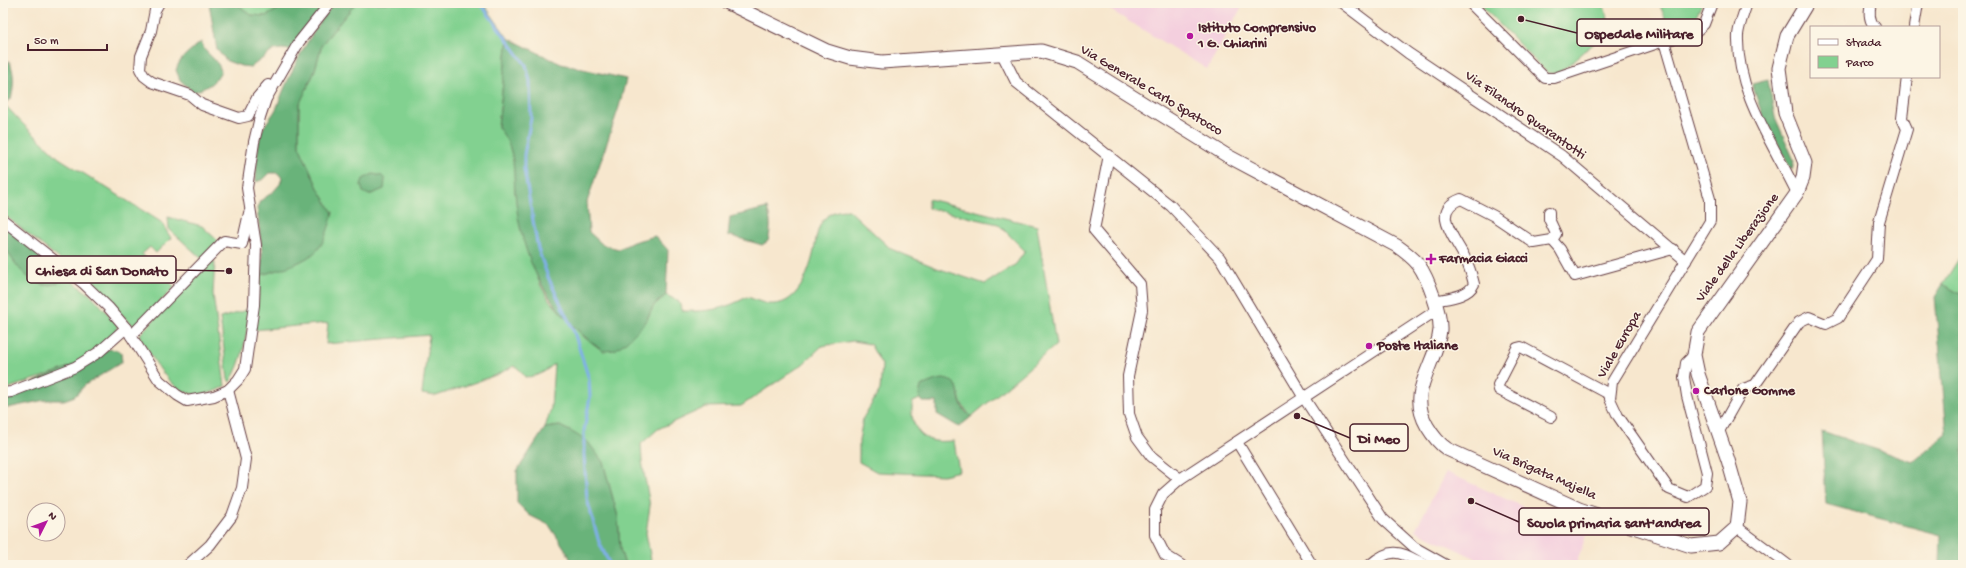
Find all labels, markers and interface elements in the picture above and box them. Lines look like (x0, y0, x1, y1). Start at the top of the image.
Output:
callout: Ospedale Militare (1577, 19, 1702, 46)
place label: Istituto Comprensivo 1 G. Chiarini (1197, 20, 1317, 53)
scale bar (28, 26, 107, 52)
text: Ospedale Militare (1584, 26, 1695, 44)
legend (1810, 26, 1940, 78)
marker: Istituto Comprensivo 1 G. Chiarini (1185, 31, 1195, 41)
text: 50 m (34, 35, 59, 49)
text: Strada (1846, 37, 1881, 51)
street label: Via Generale Carlo Spatocco (1076, 41, 1225, 140)
text: Parco (1845, 57, 1874, 71)
street label: Via Filandro Quarantotti (1460, 67, 1589, 164)
street label: Viale della Liberazione (1692, 189, 1784, 307)
place label: Farmacia Giacci (1438, 251, 1528, 268)
marker: Farmacia Giacci (1426, 254, 1436, 264)
callout: Chiesa di San Donato (27, 256, 176, 283)
text: Chiesa di San Donato (34, 263, 169, 281)
street label: Viale Europa (1594, 307, 1647, 382)
place label: Poste Italiane (1376, 338, 1459, 355)
marker: Poste Italiane (1364, 341, 1374, 351)
place label: Carlone Gomme (1703, 383, 1796, 400)
marker: Carlone Gomme (1691, 386, 1701, 396)
callout: Di Meo (1350, 424, 1408, 451)
text: Di Meo (1356, 431, 1400, 449)
street label: Via Brigata Majella (1488, 443, 1600, 505)
north arrow (26, 502, 66, 542)
callout: Scuola primaria sant'andrea (1519, 508, 1709, 535)
text: N (45, 510, 59, 523)
text: Scuola primaria sant'andrea (1527, 515, 1702, 533)

